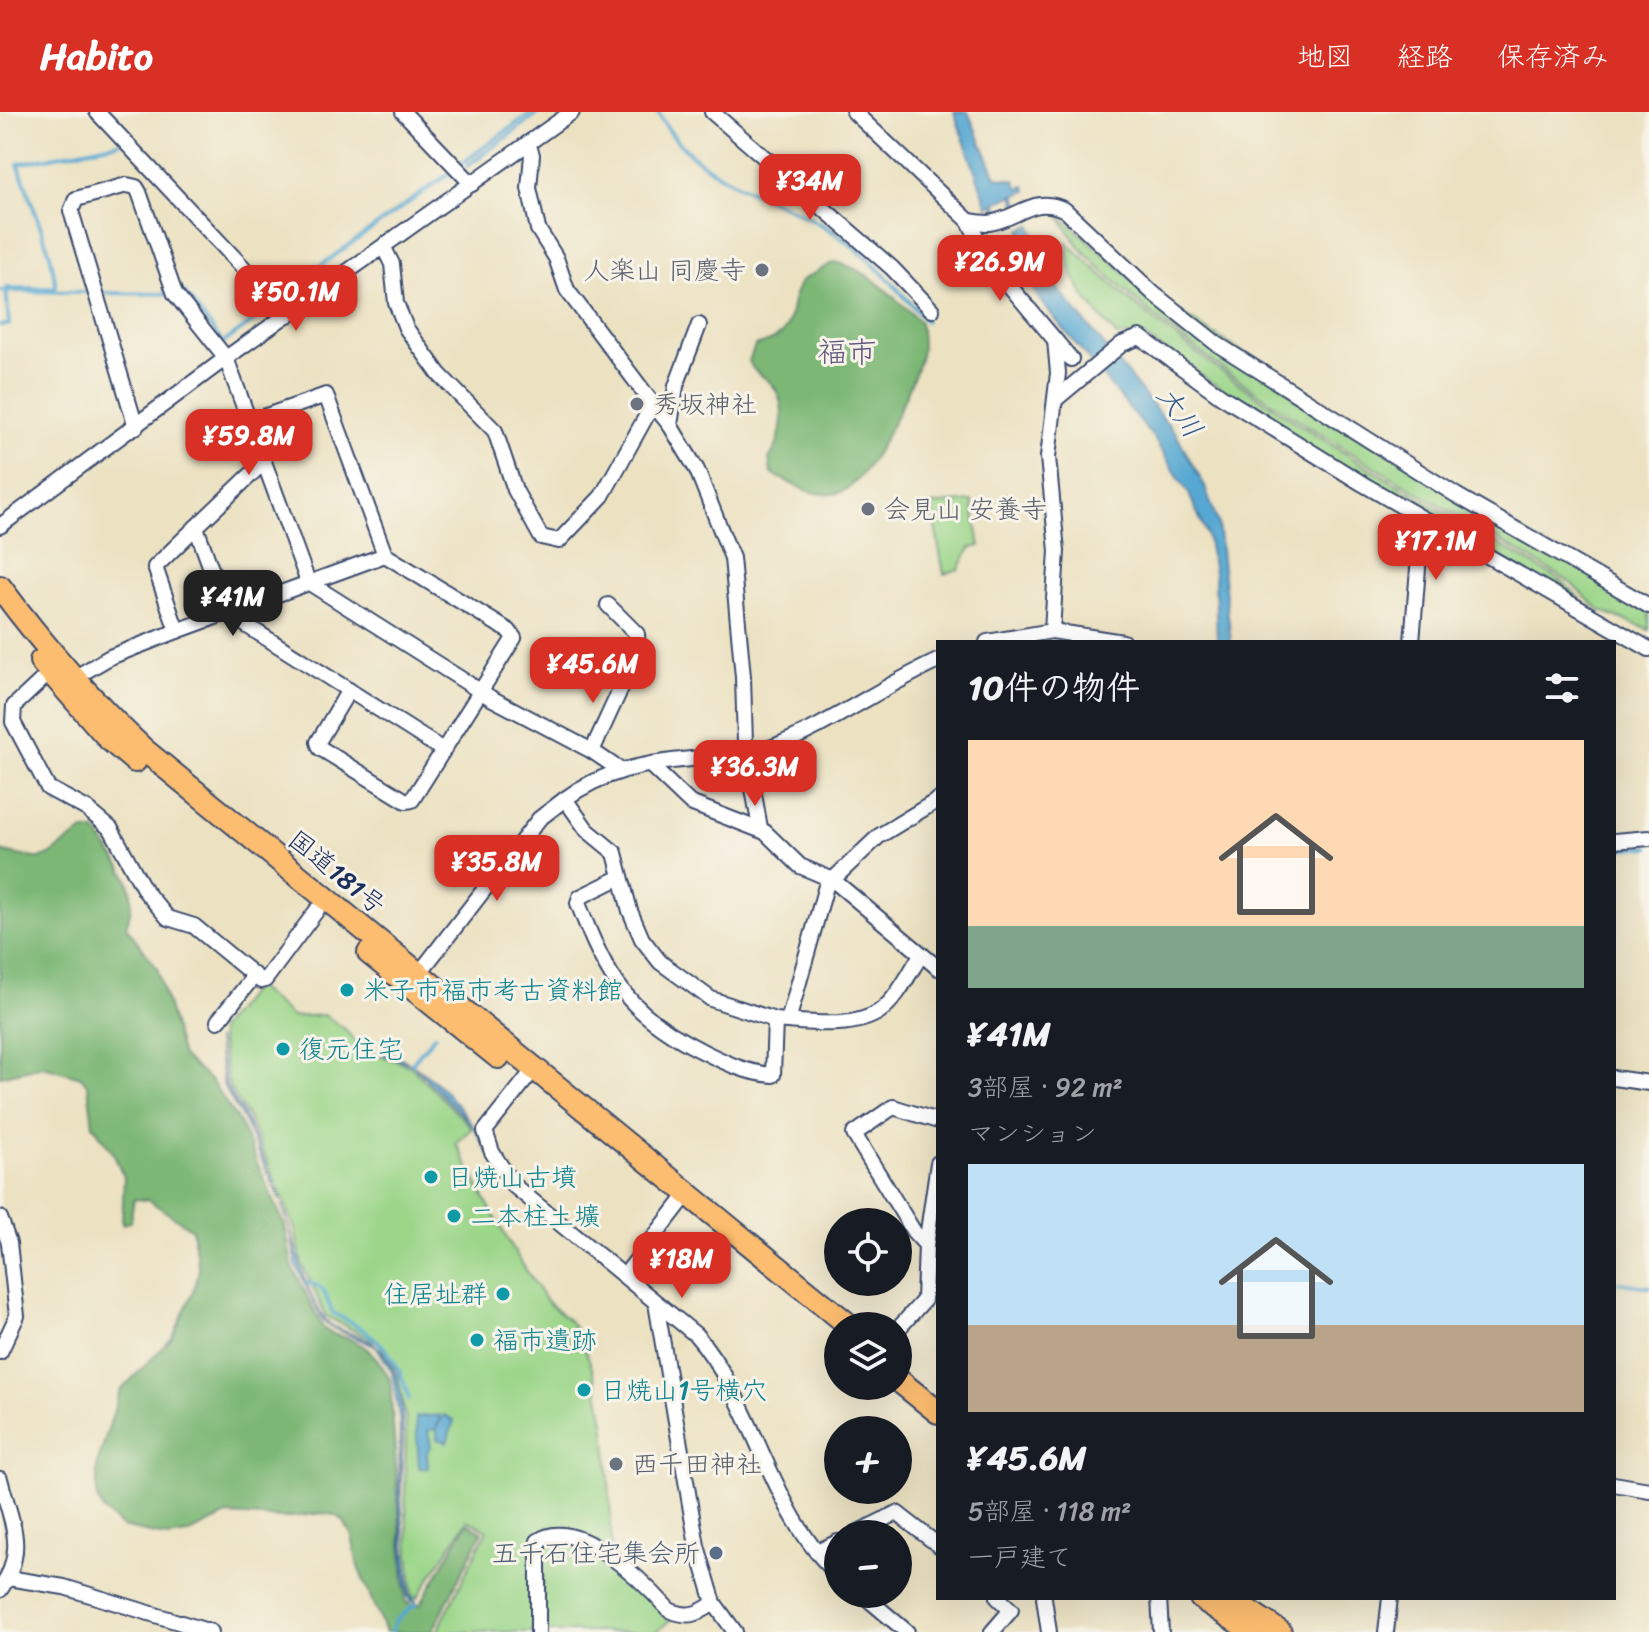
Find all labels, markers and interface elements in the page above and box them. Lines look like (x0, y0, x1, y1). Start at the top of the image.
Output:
text: Habito (40, 23, 153, 90)
text: 地図 (1297, 32, 1353, 81)
text: 経路 (1397, 32, 1453, 81)
text: 保存済み (1497, 32, 1609, 81)
pin: ¥34M (763, 154, 857, 222)
text: ¥34M (777, 157, 843, 203)
pin: ¥26.9M (935, 235, 1065, 303)
text: ¥26.9M (955, 238, 1045, 284)
place label: 人楽山 同慶寺 (583, 247, 746, 293)
marker: 人楽山 同慶寺 (753, 261, 771, 279)
pin: ¥50.1M (231, 265, 361, 333)
text: ¥50.1M (253, 268, 339, 314)
district label: 福市 (817, 325, 877, 379)
water label: 大川 (1144, 375, 1216, 449)
place label: 秀坂神社 (653, 381, 757, 427)
marker: 秀坂神社 (628, 395, 646, 413)
pin: ¥59.8M (184, 409, 314, 477)
text: ¥59.8M (203, 412, 295, 458)
place label: 会見山 安養寺 (884, 486, 1047, 532)
marker: 会見山 安養寺 (859, 500, 877, 518)
pin: ¥17.1M (1371, 514, 1501, 582)
text: ¥17.1M (1396, 517, 1476, 563)
pin: ¥41M (186, 570, 280, 638)
text: ¥41M (201, 573, 265, 619)
pin: ¥45.6M (528, 637, 658, 705)
text: ¥45.6M (548, 640, 638, 686)
text: 10件の物件 (968, 658, 1140, 718)
icon: filters (1540, 666, 1584, 710)
pin: ¥36.3M (690, 740, 820, 808)
text: ¥36.3M (712, 743, 798, 789)
icon: home (1204, 792, 1348, 936)
street label: 国道181号 (277, 818, 397, 926)
pin: ¥35.8M (432, 835, 562, 903)
text: ¥35.8M (452, 838, 542, 884)
place label: 米子市福市考古資料館 (363, 967, 623, 1013)
marker: 米子市福市考古資料館 (338, 981, 356, 999)
text: ¥41M (968, 1004, 1050, 1064)
place label: 復元住宅 (299, 1026, 403, 1072)
marker: 復元住宅 (274, 1040, 292, 1058)
text: 3部屋 · 92 m² (968, 1064, 1123, 1110)
text: マンション (968, 1110, 1097, 1156)
place label: 日焼山古墳 (447, 1154, 577, 1200)
marker: 日焼山古墳 (422, 1168, 440, 1186)
place label: 二本柱土壙 (470, 1193, 600, 1239)
marker: 二本柱土壙 (445, 1207, 463, 1225)
map controls (824, 1208, 912, 1608)
button: locate (824, 1208, 912, 1296)
icon: home (1204, 1216, 1348, 1360)
pin: ¥18M (635, 1232, 729, 1300)
text: ¥18M (651, 1235, 713, 1281)
place label: 住居址群 (383, 1271, 487, 1317)
marker: 住居址群 (494, 1285, 512, 1303)
button: layers (824, 1312, 912, 1400)
place label: 福市遺跡 (493, 1317, 597, 1363)
marker: 福市遺跡 (468, 1331, 486, 1349)
place label: 日焼山1号横穴 (600, 1367, 767, 1413)
marker: 日焼山1号横穴 (575, 1381, 593, 1399)
button: + (824, 1416, 912, 1504)
text: ¥45.6M (968, 1428, 1086, 1488)
place label: 西千田神社 (632, 1441, 762, 1487)
marker: 西千田神社 (607, 1455, 625, 1473)
text: 5部屋 · 118 m² (968, 1488, 1131, 1534)
button: − (824, 1520, 912, 1608)
place label: 五千石住宅集会所 (492, 1530, 700, 1576)
text: 一戸建て (968, 1534, 1072, 1580)
marker: 五千石住宅集会所 (707, 1544, 725, 1562)

